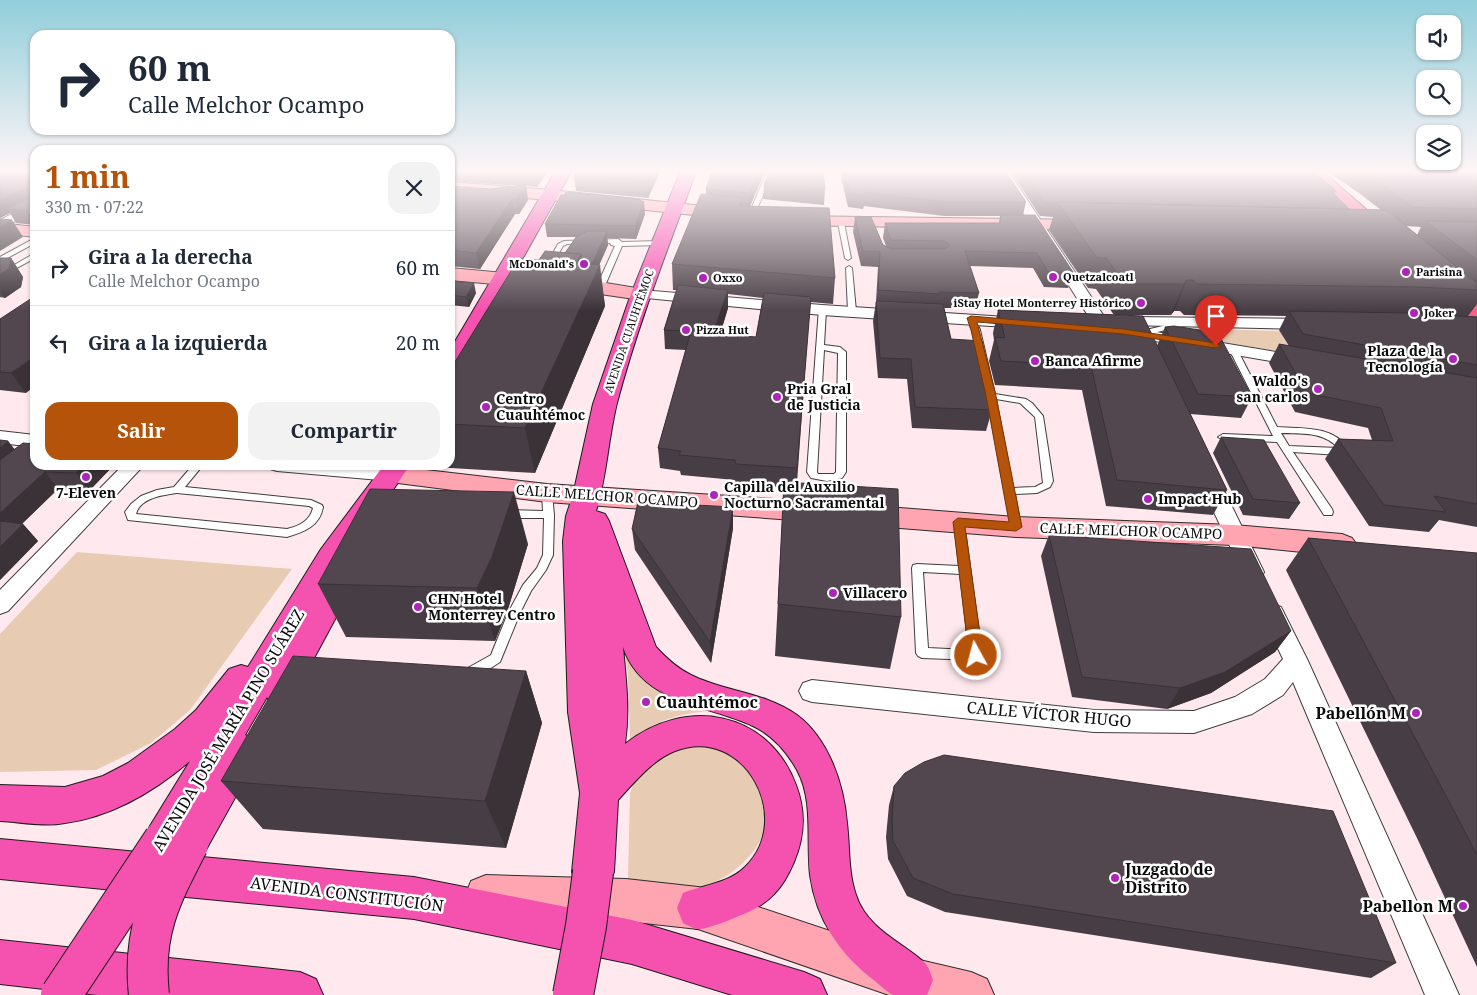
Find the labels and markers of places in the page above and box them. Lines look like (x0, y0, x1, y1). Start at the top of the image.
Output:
place label: McDonald's (509, 256, 574, 271)
marker: McDonald's (578, 258, 590, 270)
place label: Parisina (1416, 264, 1463, 279)
marker: Parisina (1400, 266, 1412, 278)
place label: Quetzalcoatl (1063, 269, 1134, 284)
place label: Oxxo (713, 270, 743, 285)
marker: Quetzalcoatl (1047, 271, 1059, 283)
marker: Oxxo (697, 272, 709, 284)
place label: iStay Hotel Monterrey Histórico (954, 295, 1131, 310)
pin (1195, 295, 1237, 346)
marker: iStay Hotel Monterrey Histórico (1135, 297, 1147, 309)
place label: Joker (1423, 305, 1454, 320)
marker: Joker (1408, 307, 1420, 319)
place label: Pizza Hut (696, 322, 749, 337)
marker: Pizza Hut (680, 324, 692, 336)
place label: Plaza de la Tecnología (1366, 341, 1443, 376)
place label: Banca Afirme (1045, 351, 1141, 370)
marker: Plaza de la Tecnología (1447, 353, 1459, 365)
marker: Banca Afirme (1029, 355, 1041, 367)
place label: Waldo's san carlos (1237, 371, 1308, 406)
place label: Pria Gral de Justicia (787, 379, 861, 414)
marker: Waldo's san carlos (1312, 383, 1324, 395)
place label: Centro Cuauhtémoc (496, 389, 585, 424)
marker: Pria Gral de Justicia (771, 391, 783, 403)
marker: Centro Cuauhtémoc (480, 401, 492, 413)
marker: 7-Eleven (80, 471, 92, 483)
place label: Capilla del Auxilio Nocturno Sacramental (724, 477, 884, 512)
place label: 7-Eleven (56, 483, 116, 502)
marker: Capilla del Auxilio Nocturno Sacramental (708, 489, 720, 501)
place label: Impact Hub (1158, 489, 1241, 508)
marker: Impact Hub (1142, 493, 1154, 505)
place label: Villacero (843, 583, 907, 602)
marker: Villacero (827, 587, 839, 599)
place label: CHN Hotel Monterrey Centro (428, 589, 556, 624)
marker: CHN Hotel Monterrey Centro (412, 601, 424, 613)
place label: Cuauhtémoc (656, 691, 758, 713)
marker: Cuauhtémoc (640, 696, 652, 708)
place label: Pabellón M (1316, 702, 1406, 724)
marker: Pabellón M (1410, 707, 1422, 719)
place label: Juzgado de Distrito (1124, 858, 1213, 898)
marker: Juzgado de Distrito (1109, 872, 1121, 884)
place label: Pabellon M (1363, 895, 1453, 917)
marker: Pabellon M (1457, 900, 1469, 912)

